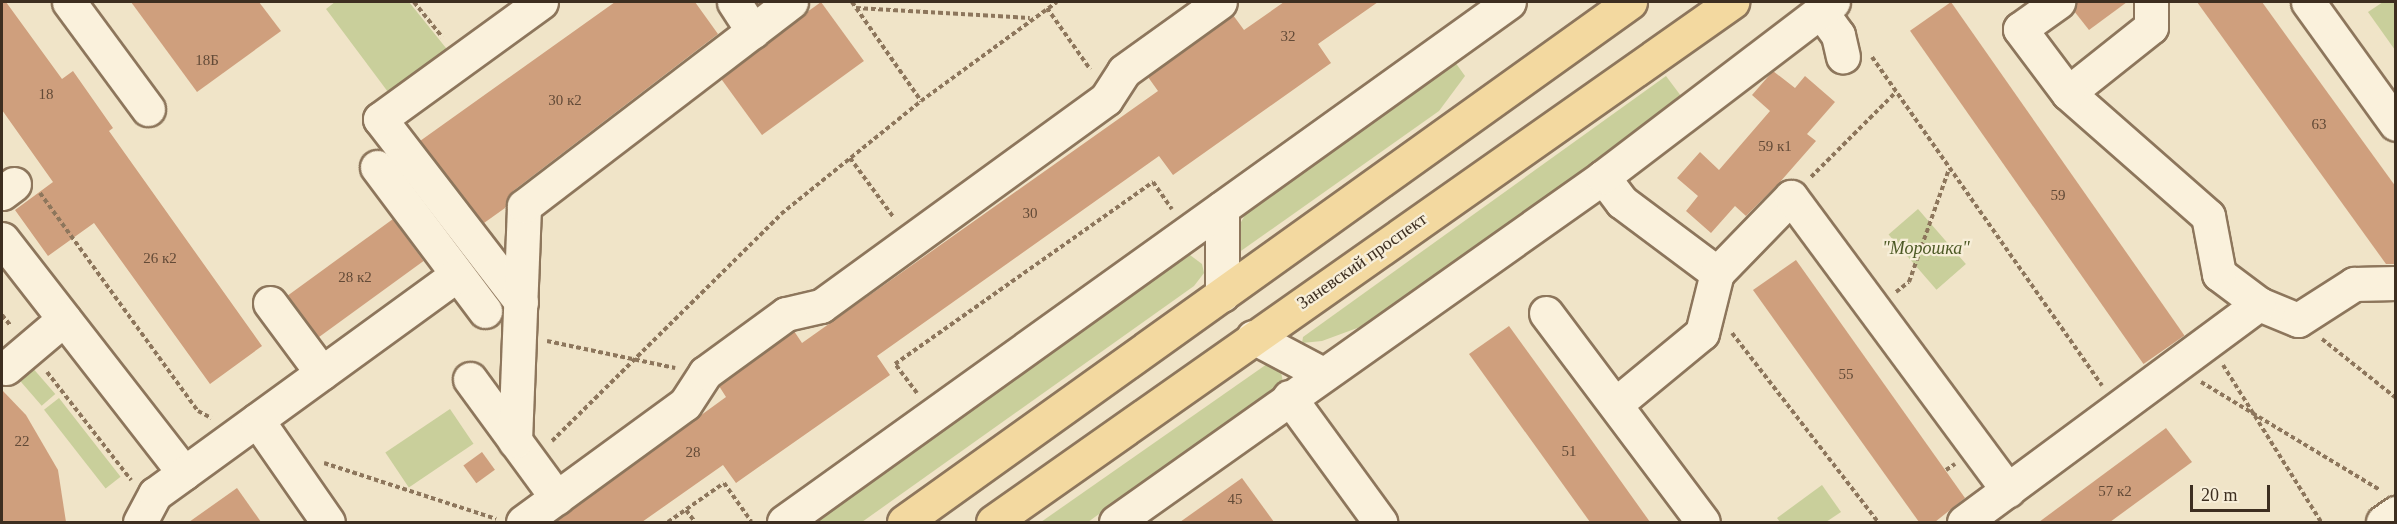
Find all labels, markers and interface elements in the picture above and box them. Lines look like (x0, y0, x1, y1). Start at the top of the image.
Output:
house number: 32 (1280, 28, 1296, 46)
house number: 18Б (195, 52, 219, 70)
house number: 18 (38, 86, 54, 104)
house number: 30 к2 (548, 92, 582, 110)
house number: 63 (2312, 116, 2326, 134)
house number: 59 к1 (1758, 138, 1792, 156)
house number: 59 (2050, 187, 2066, 205)
house number: 30 (1022, 205, 1038, 223)
street label: Заневский проспект (1293, 208, 1431, 314)
park label: "Морошка" (1882, 237, 1970, 259)
house number: 26 к2 (143, 250, 177, 268)
house number: 28 к2 (338, 269, 372, 287)
house number: 55 (1838, 366, 1854, 384)
house number: 22 (14, 433, 29, 451)
house number: 51 (1562, 443, 1576, 461)
house number: 28 (686, 444, 700, 462)
scale bar (2193, 473, 2272, 511)
house number: 57 к2 (2098, 483, 2132, 501)
text: 20 m (2201, 485, 2238, 505)
house number: 45 (1228, 491, 1242, 509)

